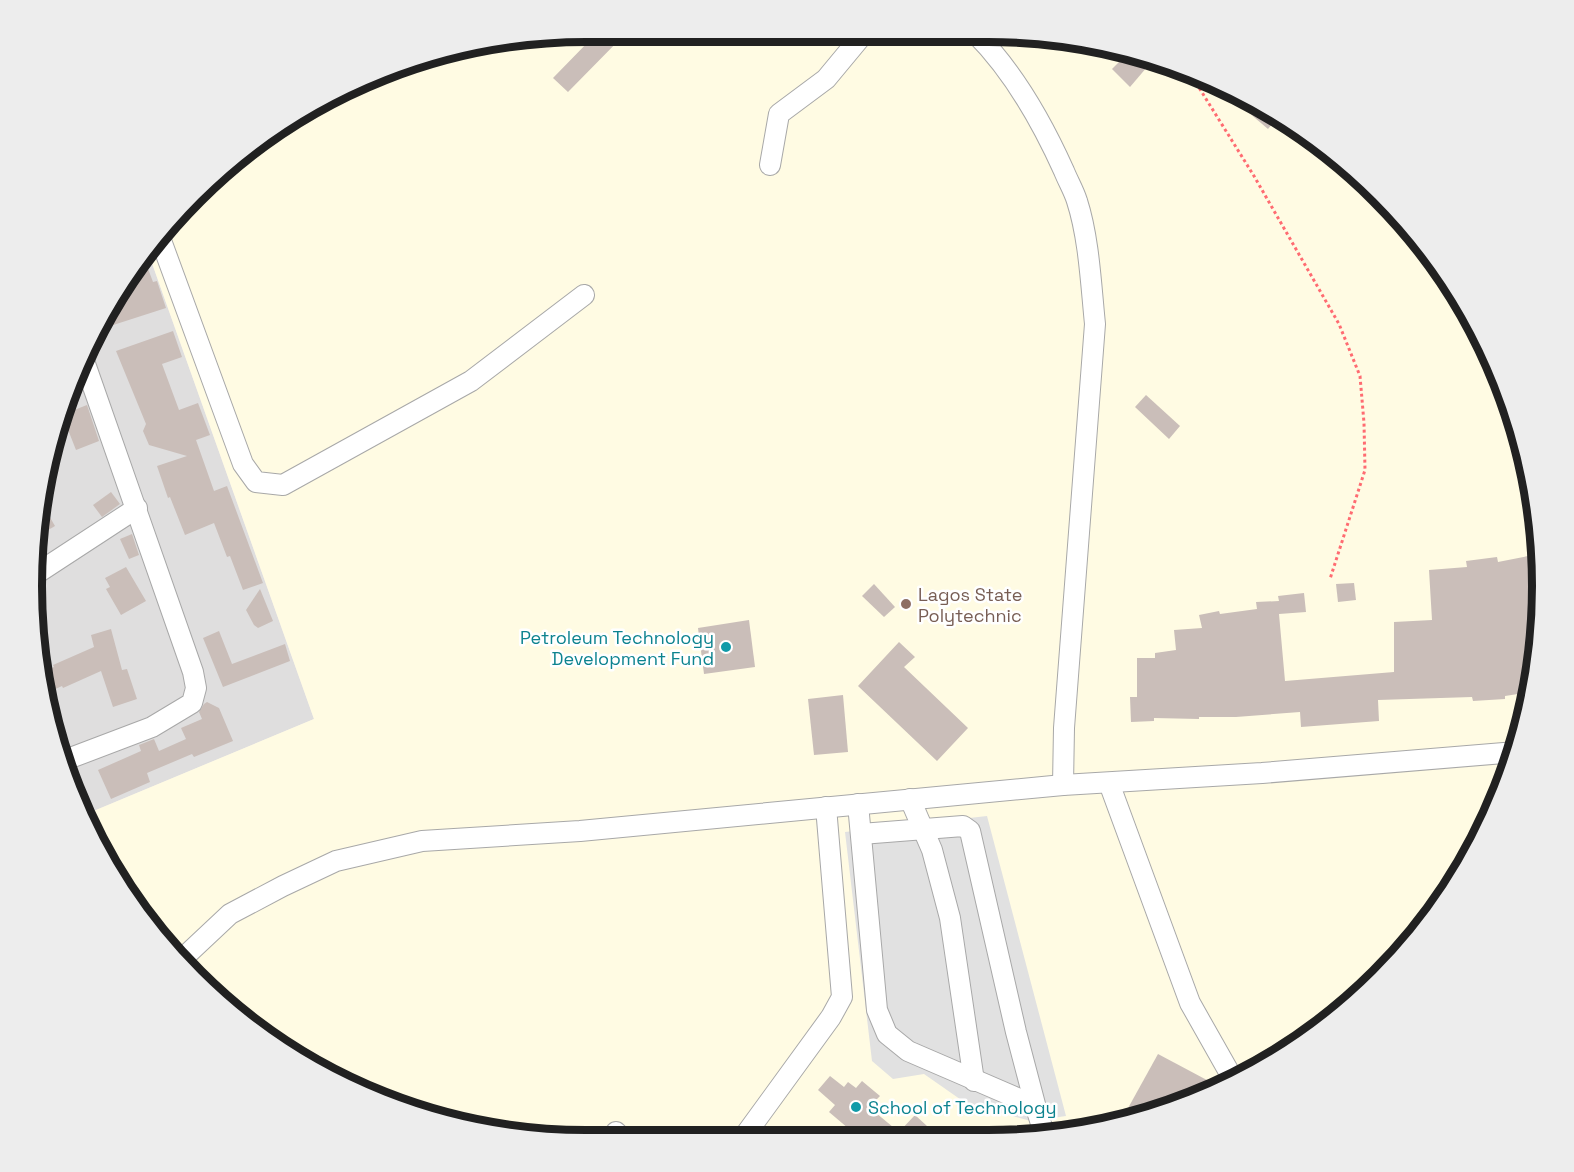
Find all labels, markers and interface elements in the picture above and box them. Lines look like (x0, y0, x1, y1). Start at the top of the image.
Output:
place label: Lagos State Polytechnic (918, 583, 1022, 627)
marker: Lagos State Polytechnic (899, 597, 913, 611)
place label: Petroleum Technology Development Fund (520, 626, 714, 670)
marker: Petroleum Technology Development Fund (719, 640, 733, 654)
place label: School of Technology (868, 1096, 1057, 1119)
marker: School of Technology (849, 1100, 863, 1114)

